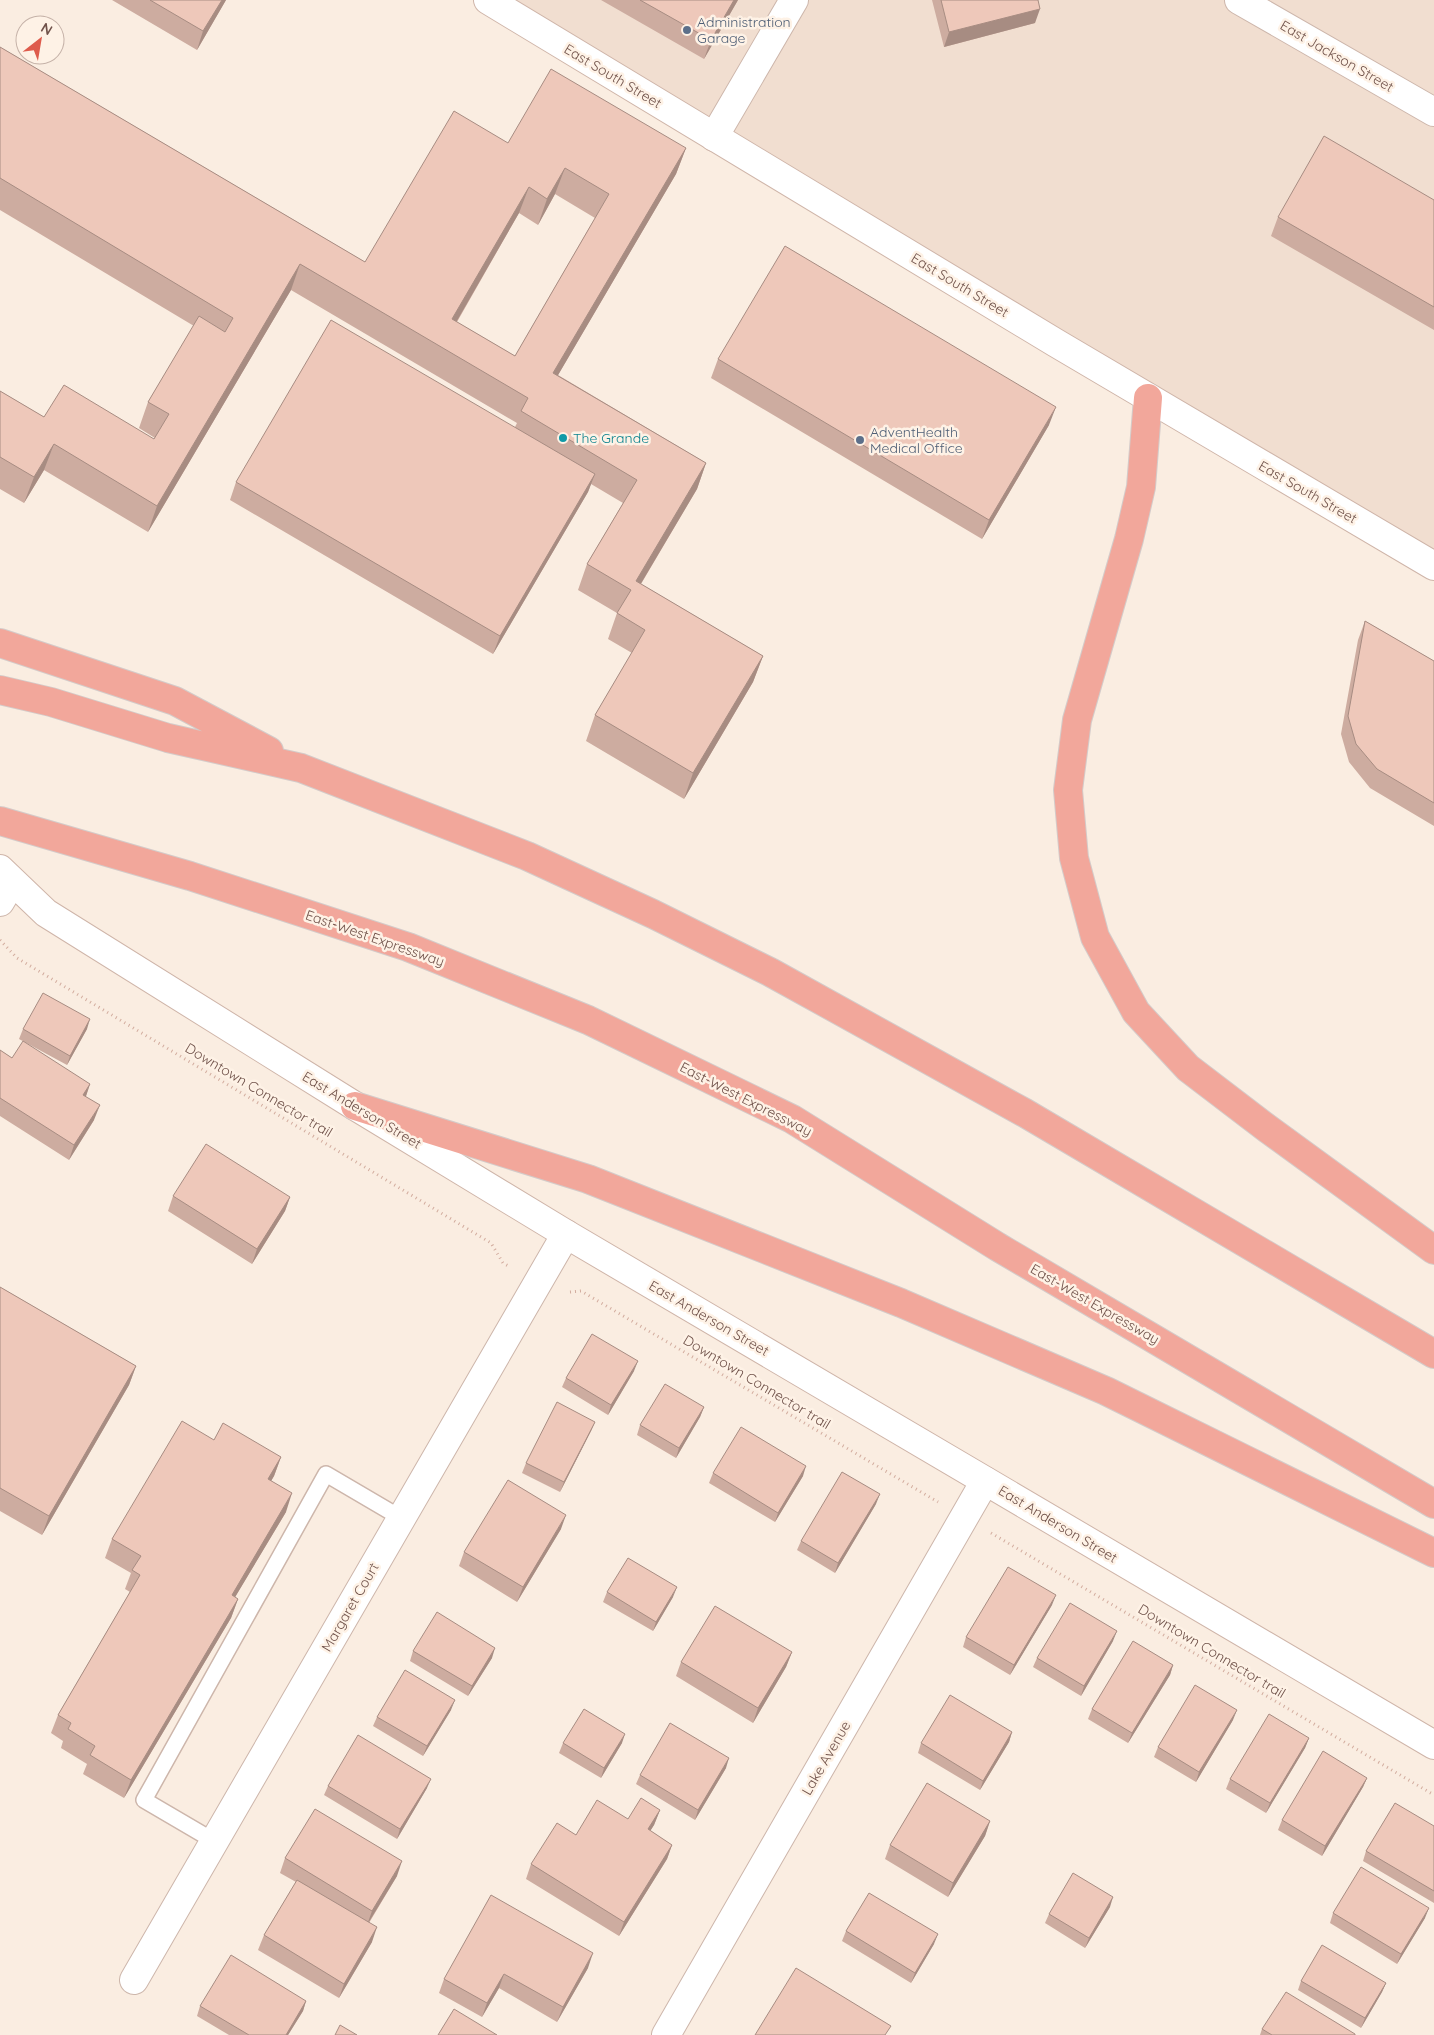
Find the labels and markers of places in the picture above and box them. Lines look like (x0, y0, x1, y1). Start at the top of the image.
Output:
place label: Administration Garage (697, 13, 791, 47)
marker: Administration Garage (681, 24, 693, 36)
place label: AdventHealth Medical Office (870, 423, 963, 457)
place label: The Grande (573, 429, 649, 447)
marker: The Grande (557, 432, 569, 444)
marker: AdventHealth Medical Office (854, 434, 866, 446)

